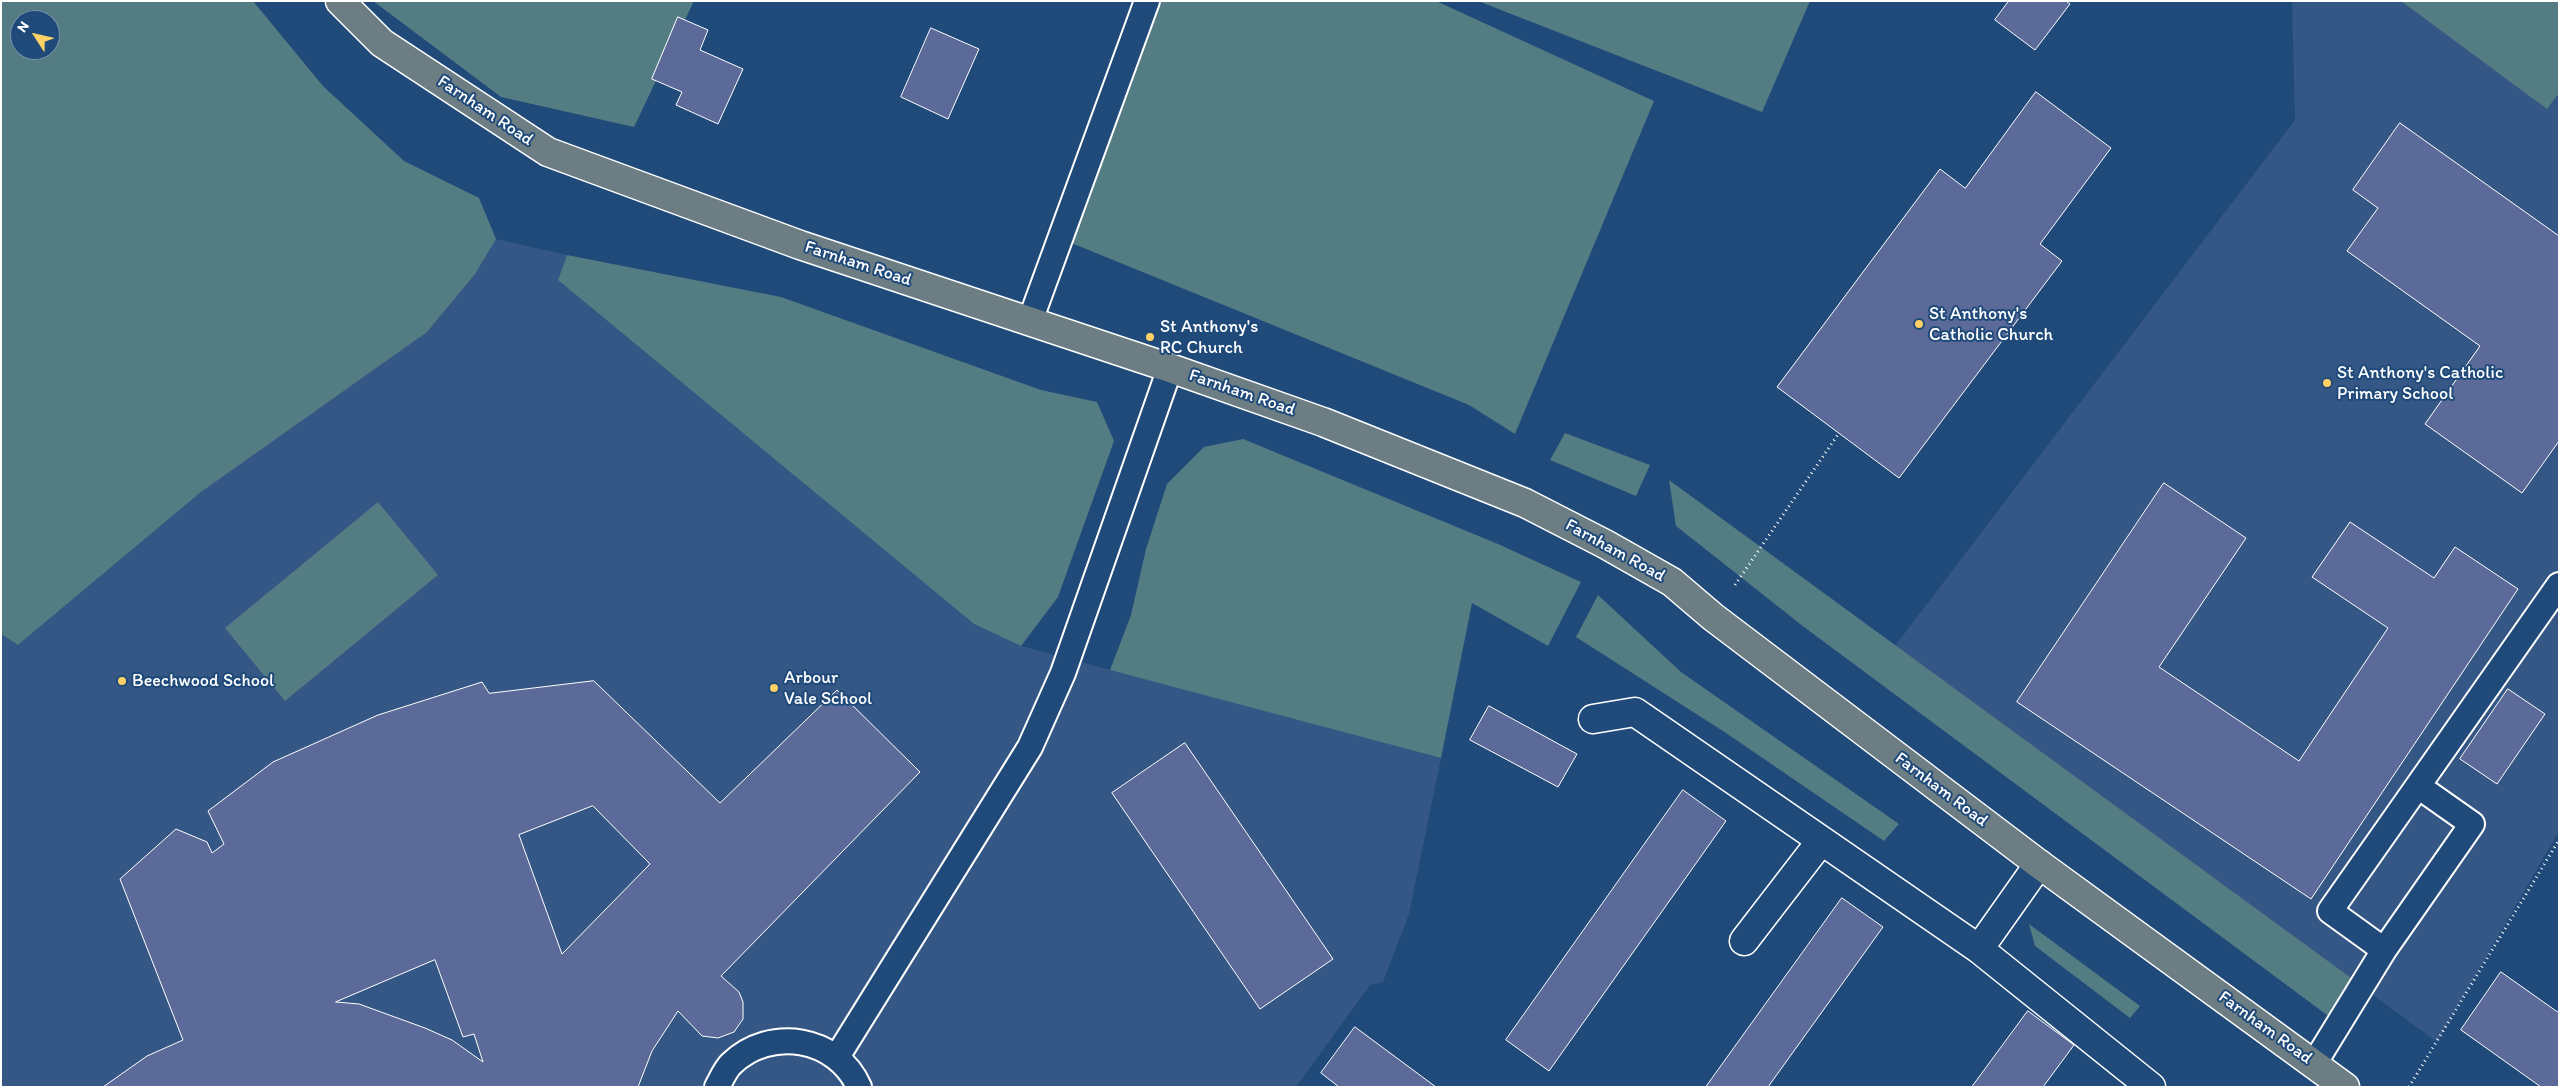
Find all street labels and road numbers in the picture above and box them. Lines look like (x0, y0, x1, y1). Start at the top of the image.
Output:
street label: Farnham Road (433, 71, 537, 151)
street label: Farnham Road (802, 237, 914, 291)
street label: Farnham Road (1186, 365, 1298, 421)
street label: Farnham Road (1561, 515, 1669, 587)
street label: Farnham Road (1890, 748, 1992, 832)
street label: Farnham Road (2214, 987, 2316, 1069)

